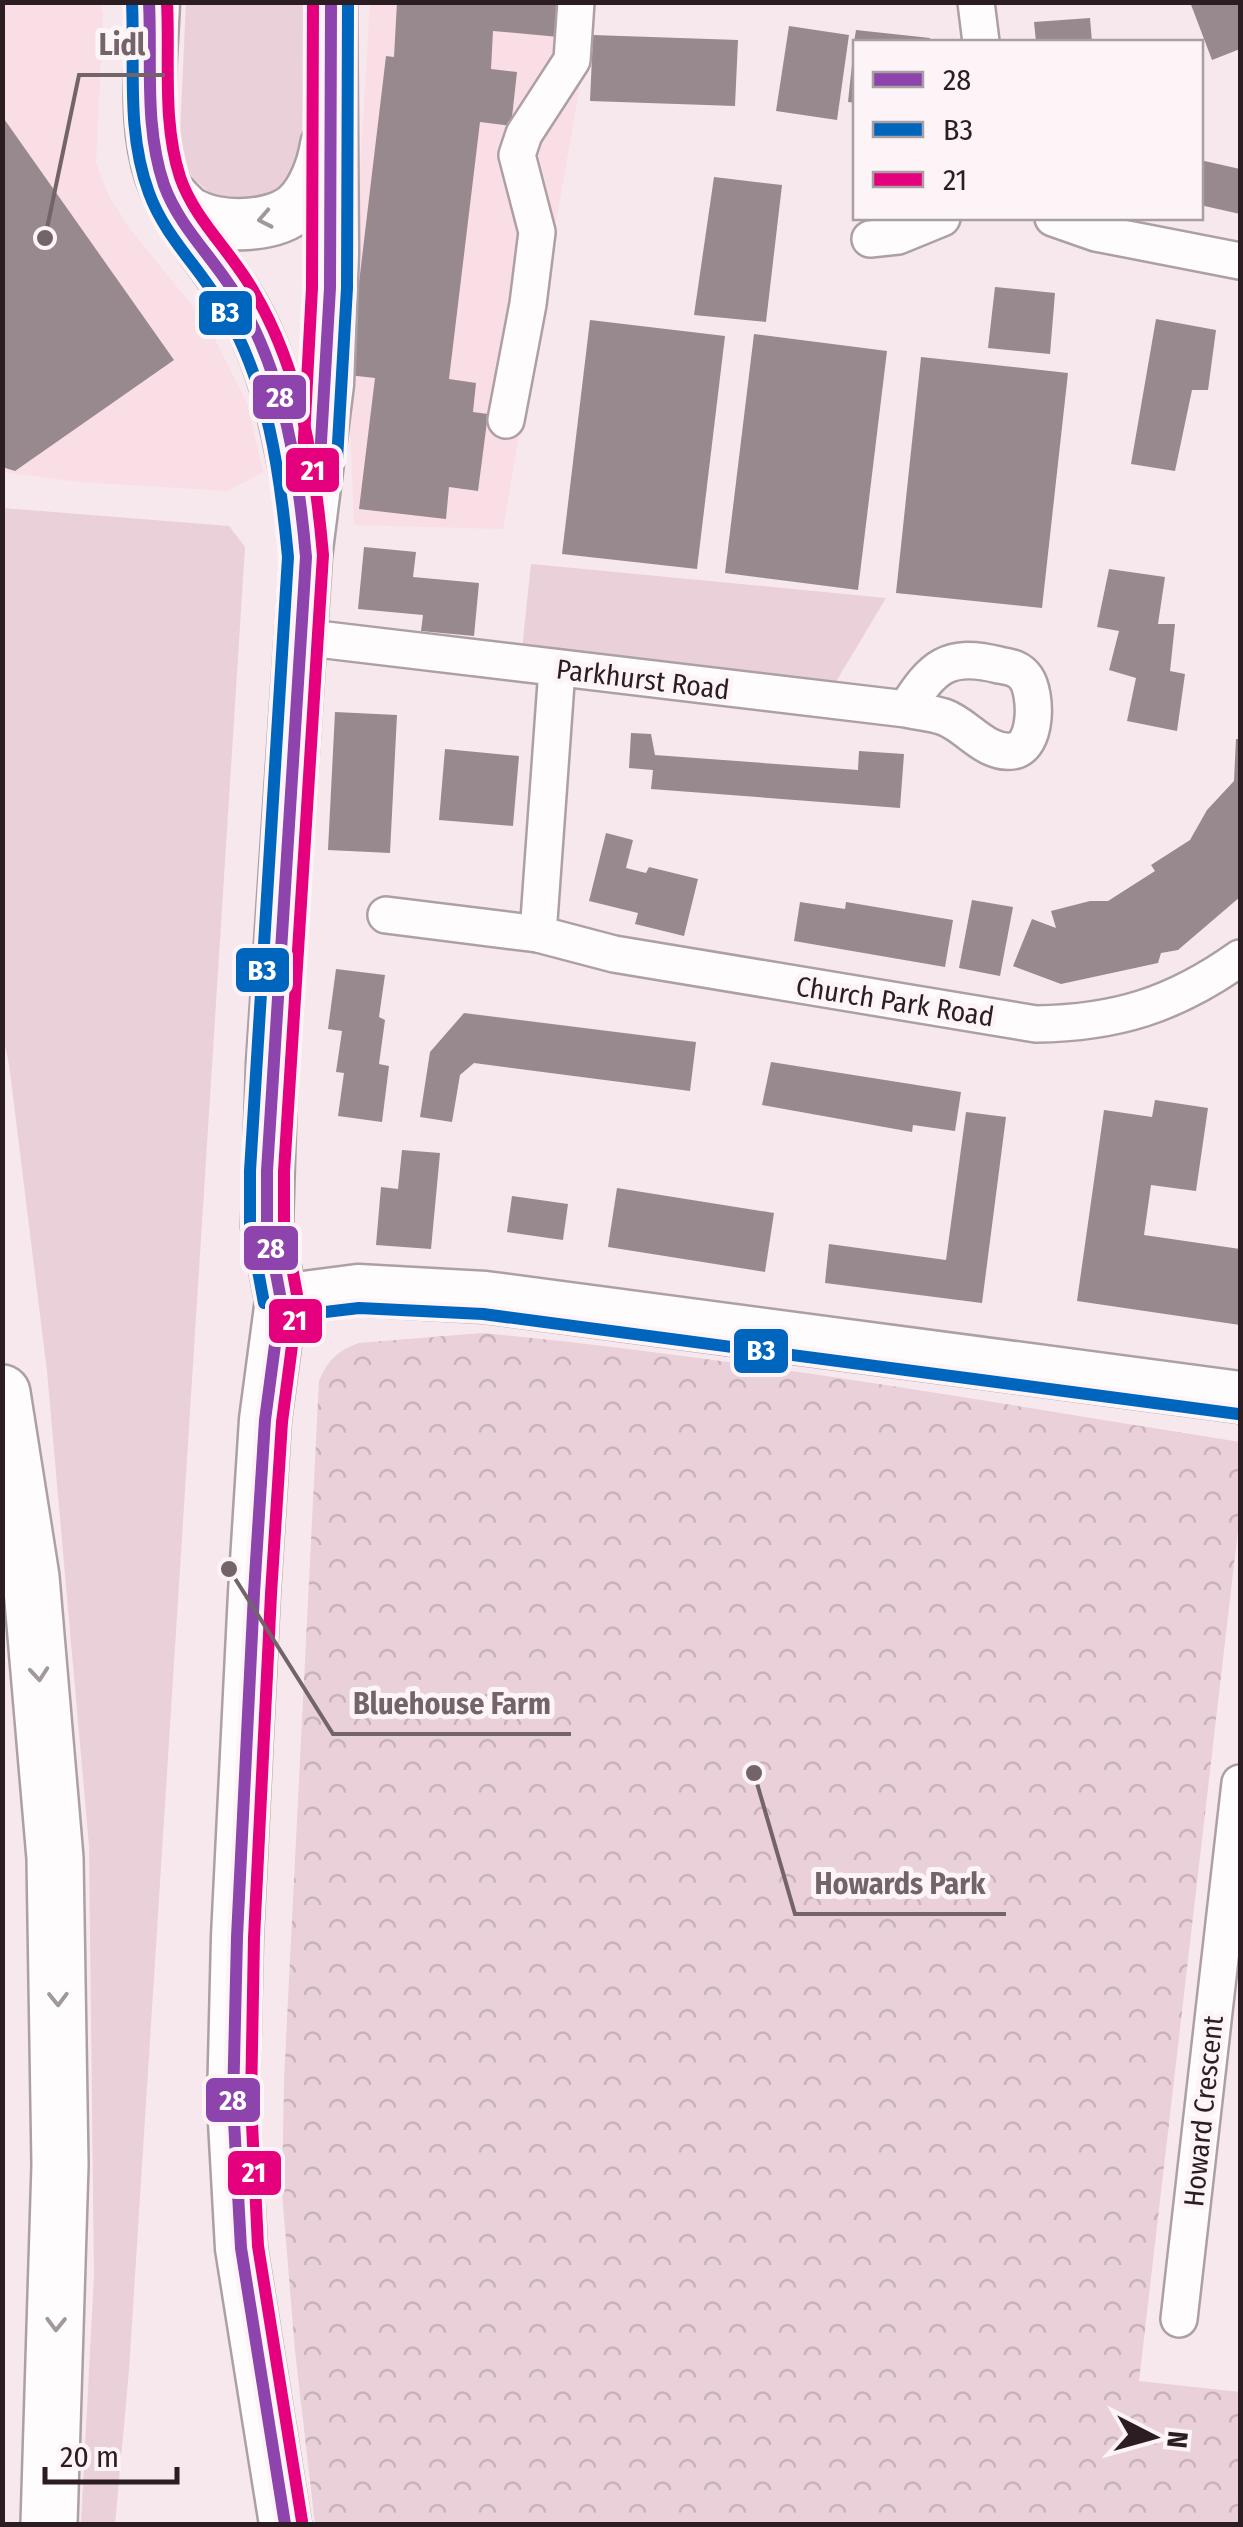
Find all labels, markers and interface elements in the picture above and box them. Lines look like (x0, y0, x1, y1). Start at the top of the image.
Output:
callout: Lidl (79, 15, 165, 75)
text: Lidl (99, 27, 146, 63)
legend (853, 40, 1203, 220)
text: 28 (943, 62, 971, 98)
text: B3 (943, 112, 973, 148)
text: 21 (943, 162, 967, 198)
one-way arrow (257, 207, 274, 228)
line badge: B3 (197, 289, 254, 337)
text: B3 (211, 296, 239, 329)
line badge: 28 (251, 373, 308, 421)
text: 28 (265, 381, 294, 414)
line badge: 21 (284, 446, 341, 494)
text: 21 (300, 454, 325, 487)
street label: Parkhurst Road (554, 653, 731, 706)
line badge: B3 (234, 946, 291, 994)
text: B3 (248, 954, 276, 987)
street label: Church Park Road (794, 970, 996, 1033)
line badge: 28 (242, 1224, 300, 1272)
text: 28 (256, 1232, 285, 1265)
line badge: 21 (267, 1297, 324, 1345)
text: 21 (282, 1304, 307, 1337)
line badge: B3 (732, 1327, 790, 1375)
text: B3 (747, 1334, 775, 1367)
one-way arrow (28, 1667, 50, 1683)
callout: Bluehouse Farm (333, 1674, 571, 1734)
text: Bluehouse Farm (353, 1686, 551, 1722)
callout: Howards Park (795, 1854, 1006, 1914)
text: Howards Park (814, 1866, 986, 1902)
one-way arrow (47, 1991, 68, 2007)
street label: Howard Crescent (1177, 2013, 1230, 2208)
line badge: 28 (204, 2076, 262, 2124)
text: 28 (218, 2084, 247, 2117)
line badge: 21 (226, 2149, 283, 2197)
text: 21 (241, 2156, 266, 2189)
one-way arrow (46, 2316, 67, 2332)
north arrow (1103, 2387, 1203, 2487)
scale bar (45, 2422, 178, 2484)
text: N (1160, 2429, 1195, 2450)
text: 20 m (60, 2439, 119, 2475)

